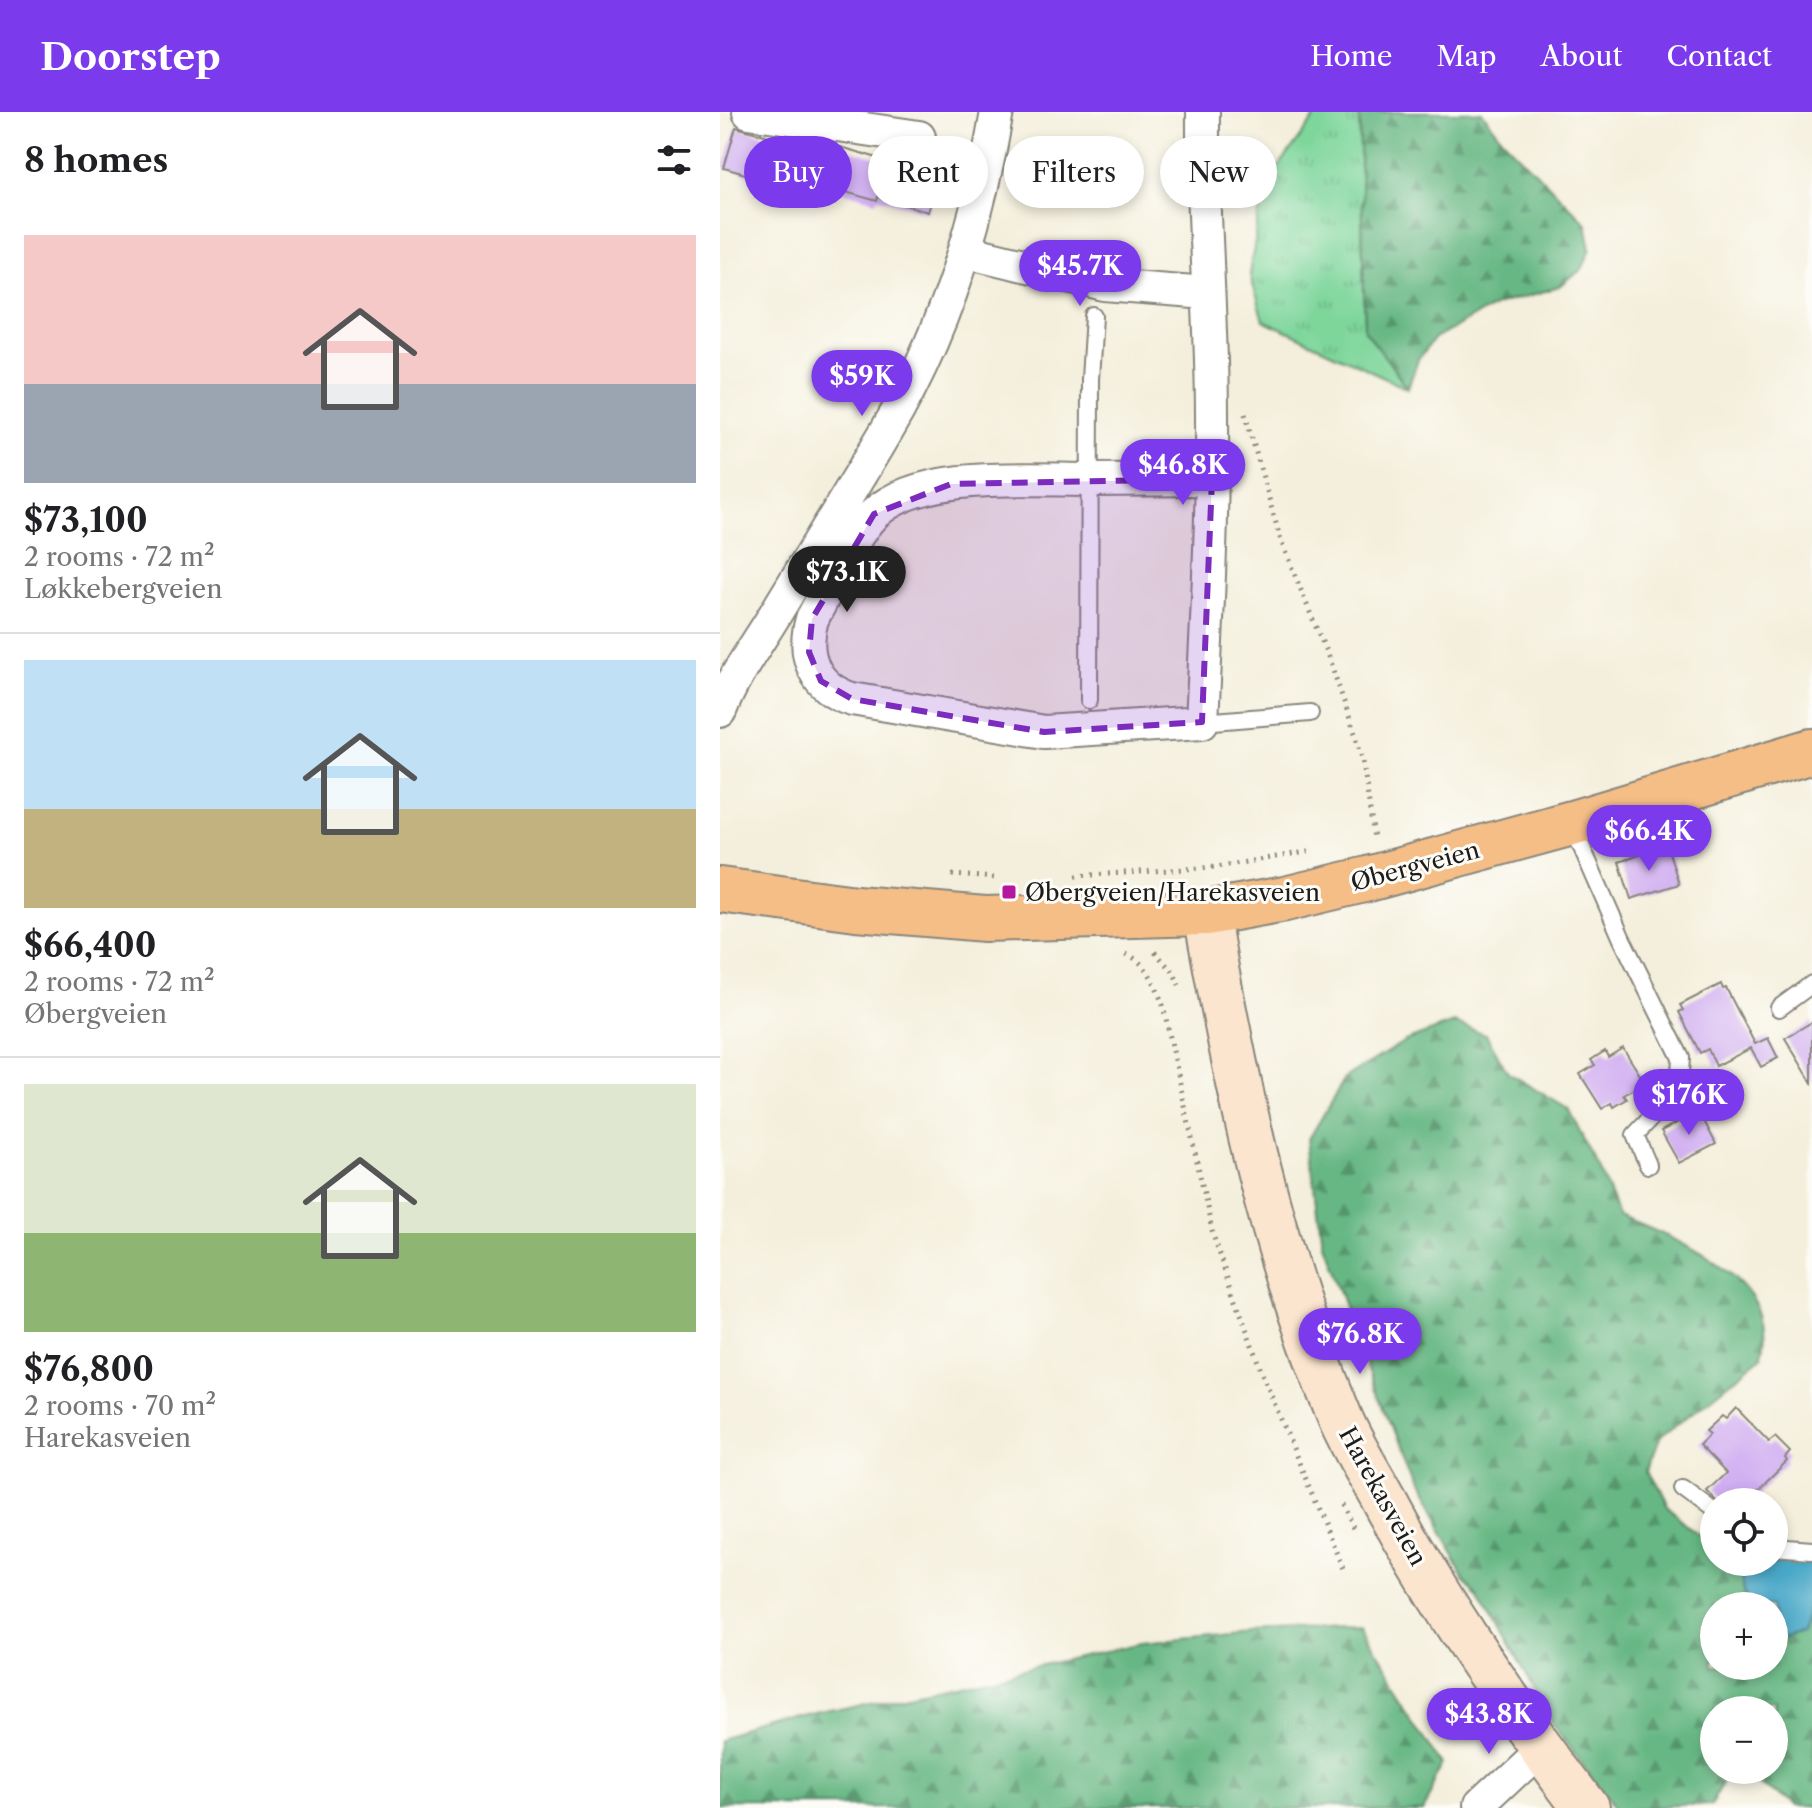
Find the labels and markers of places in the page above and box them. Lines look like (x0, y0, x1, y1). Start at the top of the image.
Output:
pin: $45.7K (1015, 240, 1145, 308)
pin: $59K (815, 350, 909, 418)
pin: $46.8K (1118, 439, 1248, 507)
pin: $73.1K (782, 546, 912, 614)
pin: $66.4K (1584, 805, 1714, 873)
place label: Øbergveien/Harekasveien (1025, 878, 1320, 907)
marker: Øbergveien/Harekasveien (1000, 883, 1018, 901)
pin: $176K (1633, 1069, 1745, 1137)
pin: $76.8K (1295, 1308, 1425, 1376)
pin: $43.8K (1424, 1688, 1554, 1756)

